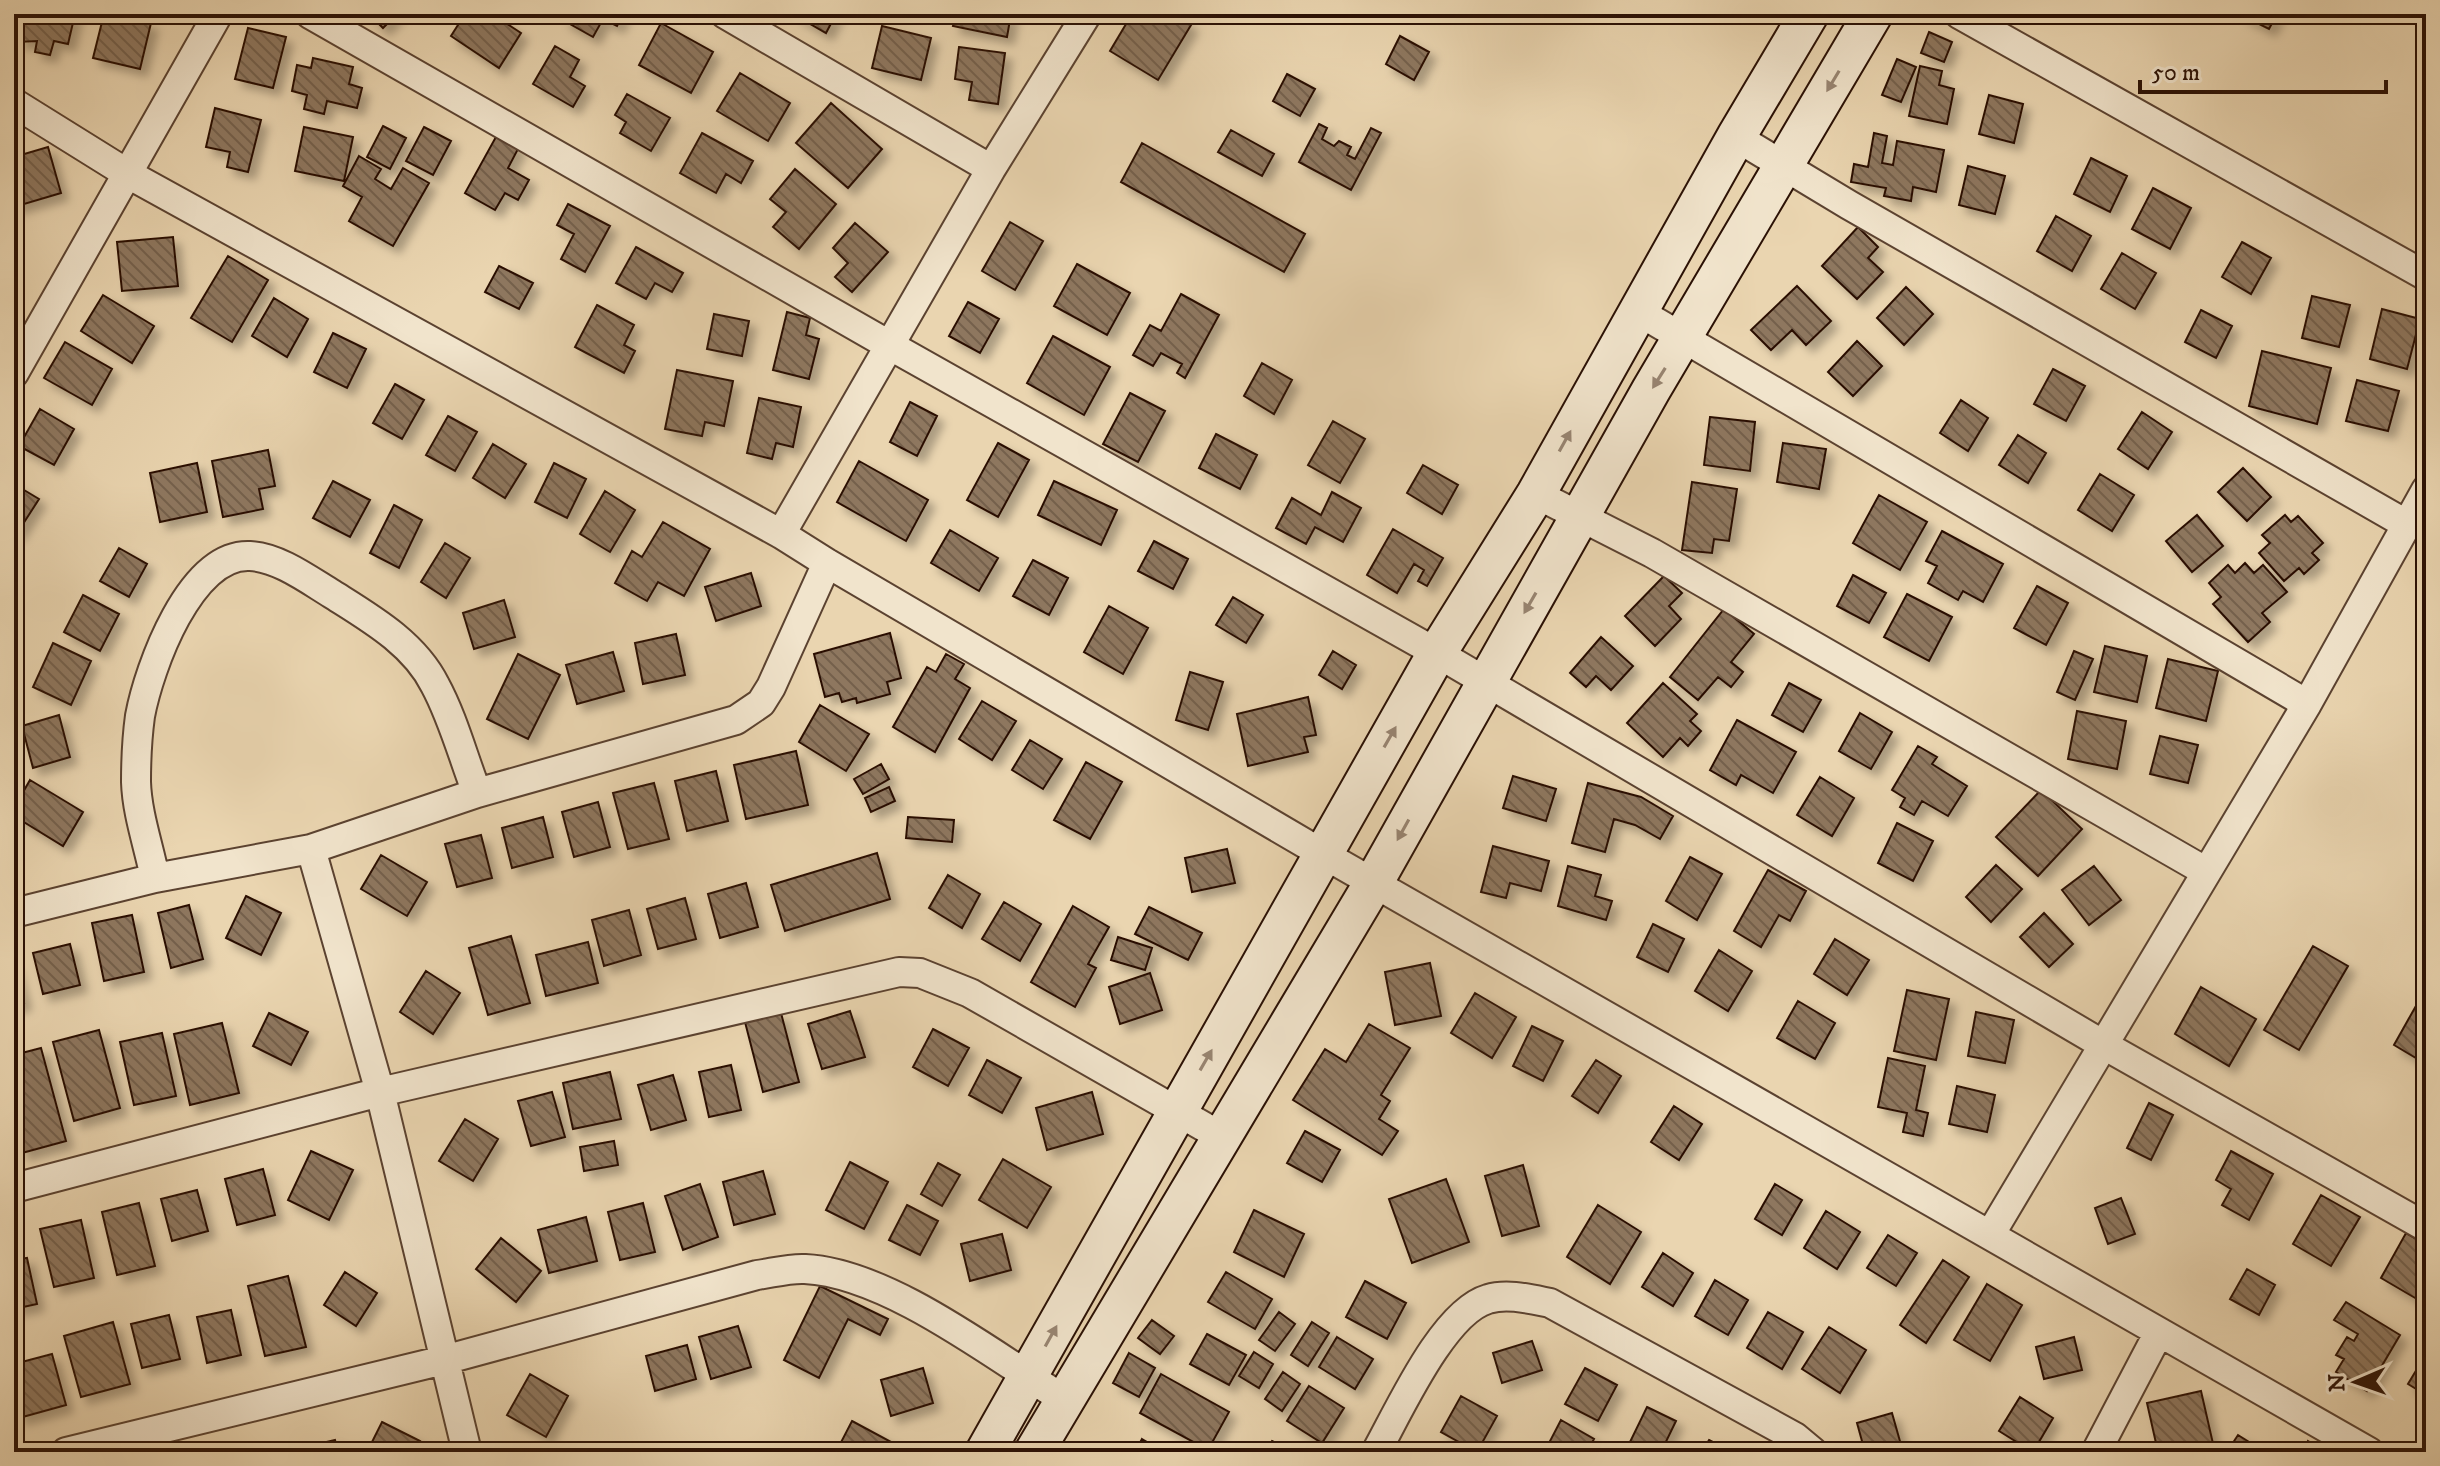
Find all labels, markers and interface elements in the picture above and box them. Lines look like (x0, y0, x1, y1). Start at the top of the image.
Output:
scale bar (2140, 44, 2386, 94)
text: 50 m (2152, 58, 2200, 88)
one-way arrow (1826, 70, 1840, 92)
one-way arrow (1652, 367, 1666, 389)
one-way arrow (1558, 429, 1572, 452)
one-way arrow (1523, 592, 1537, 615)
one-way arrow (1383, 726, 1397, 748)
one-way arrow (1396, 819, 1410, 842)
one-way arrow (1199, 1049, 1213, 1071)
one-way arrow (1044, 1324, 1058, 1347)
north arrow (2316, 1342, 2396, 1422)
text: N (2324, 1373, 2351, 1392)

